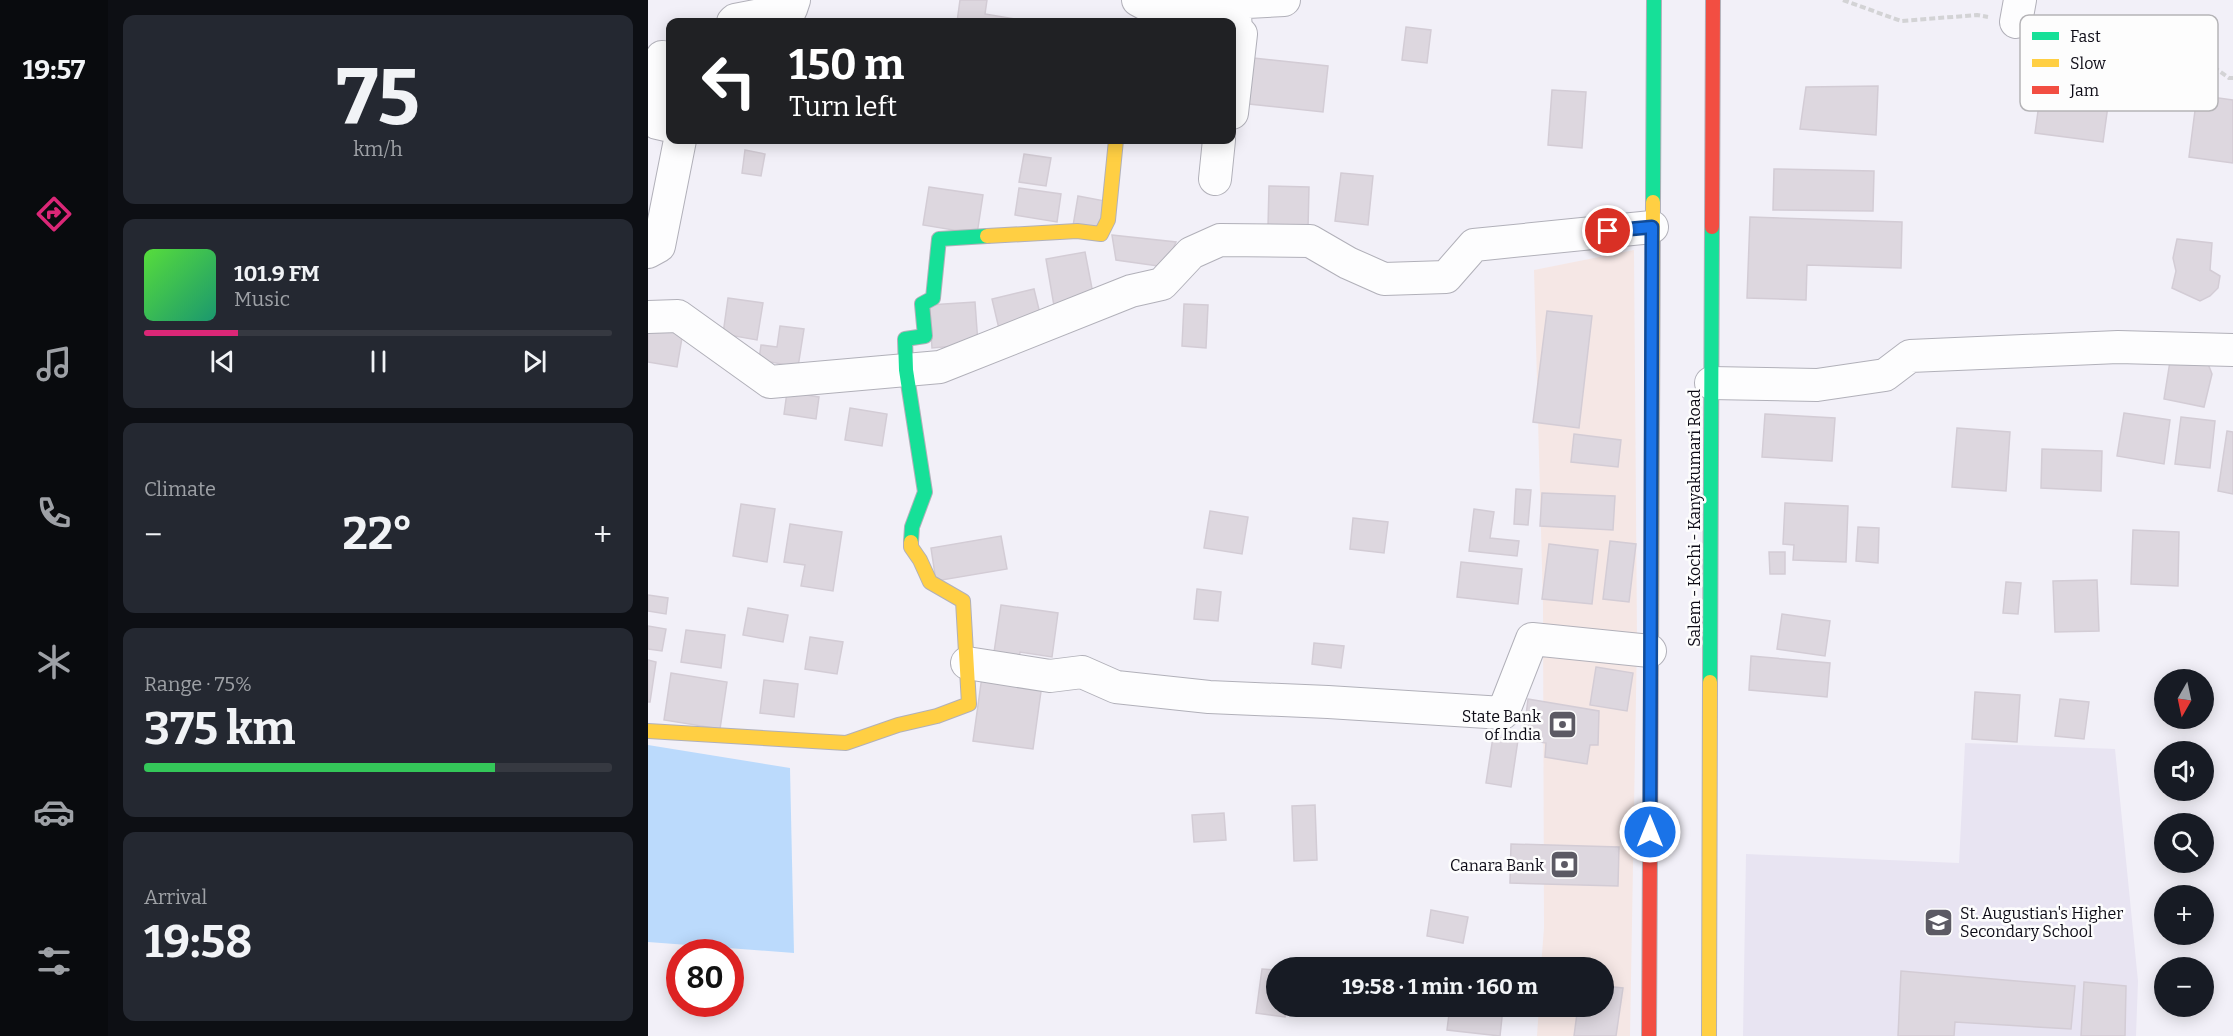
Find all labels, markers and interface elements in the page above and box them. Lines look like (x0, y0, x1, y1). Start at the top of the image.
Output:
legend (2020, 15, 2218, 111)
text: Fast (2070, 27, 2101, 46)
text: 150 m (789, 40, 904, 90)
icon: left (690, 42, 768, 120)
text: 75 (336, 51, 420, 145)
text: 19:57 (23, 54, 85, 86)
text: Slow (2070, 54, 2106, 73)
text: Jam (2069, 81, 2099, 100)
text: Turn left (789, 91, 897, 123)
text: km/h (353, 137, 403, 161)
icon: directions (33, 193, 75, 235)
pin (1582, 205, 1633, 256)
icon: arrive (1591, 214, 1624, 247)
text: 101.9 FM (234, 260, 320, 287)
text: Music (234, 287, 290, 311)
icon: music (33, 343, 75, 385)
icon: previous (206, 345, 239, 378)
icon: pause (362, 345, 395, 378)
icon: next (518, 345, 551, 378)
street label: Salem - Kochi - Kanyakumari Road (1685, 389, 1704, 647)
text: Climate (144, 477, 216, 501)
icon: phone (33, 492, 75, 534)
text: 22° (342, 507, 413, 561)
text: − (144, 515, 162, 555)
text: + (593, 515, 612, 555)
icon: climate (33, 641, 75, 683)
north arrow (2154, 669, 2214, 729)
map controls (2154, 669, 2214, 1017)
text: Range · 75% (144, 672, 252, 696)
text: 375 km (144, 702, 295, 756)
place label: State Bank of India (1462, 707, 1541, 744)
bank icon: State Bank of India (1546, 709, 1578, 741)
button: sound (2154, 741, 2214, 801)
icon: car (33, 791, 75, 833)
position arrow (1618, 800, 1682, 864)
button: search (2154, 813, 2214, 873)
bank icon: Canara Bank (1549, 849, 1581, 881)
place label: Canara Bank (1450, 856, 1544, 875)
text: Arrival (144, 885, 207, 909)
button: + (2154, 885, 2214, 945)
place label: St. Augustian's Higher Secondary School (1960, 904, 2123, 941)
school or university icon: St. Augustian's Higher Secondary School (1923, 906, 1955, 938)
text: 19:58 (144, 915, 252, 969)
speed limit sign: 80 (666, 939, 744, 1017)
icon: filters (33, 940, 75, 982)
button: − (2154, 957, 2214, 1017)
text: 19:58 · 1 min · 160 m (1342, 973, 1538, 1000)

